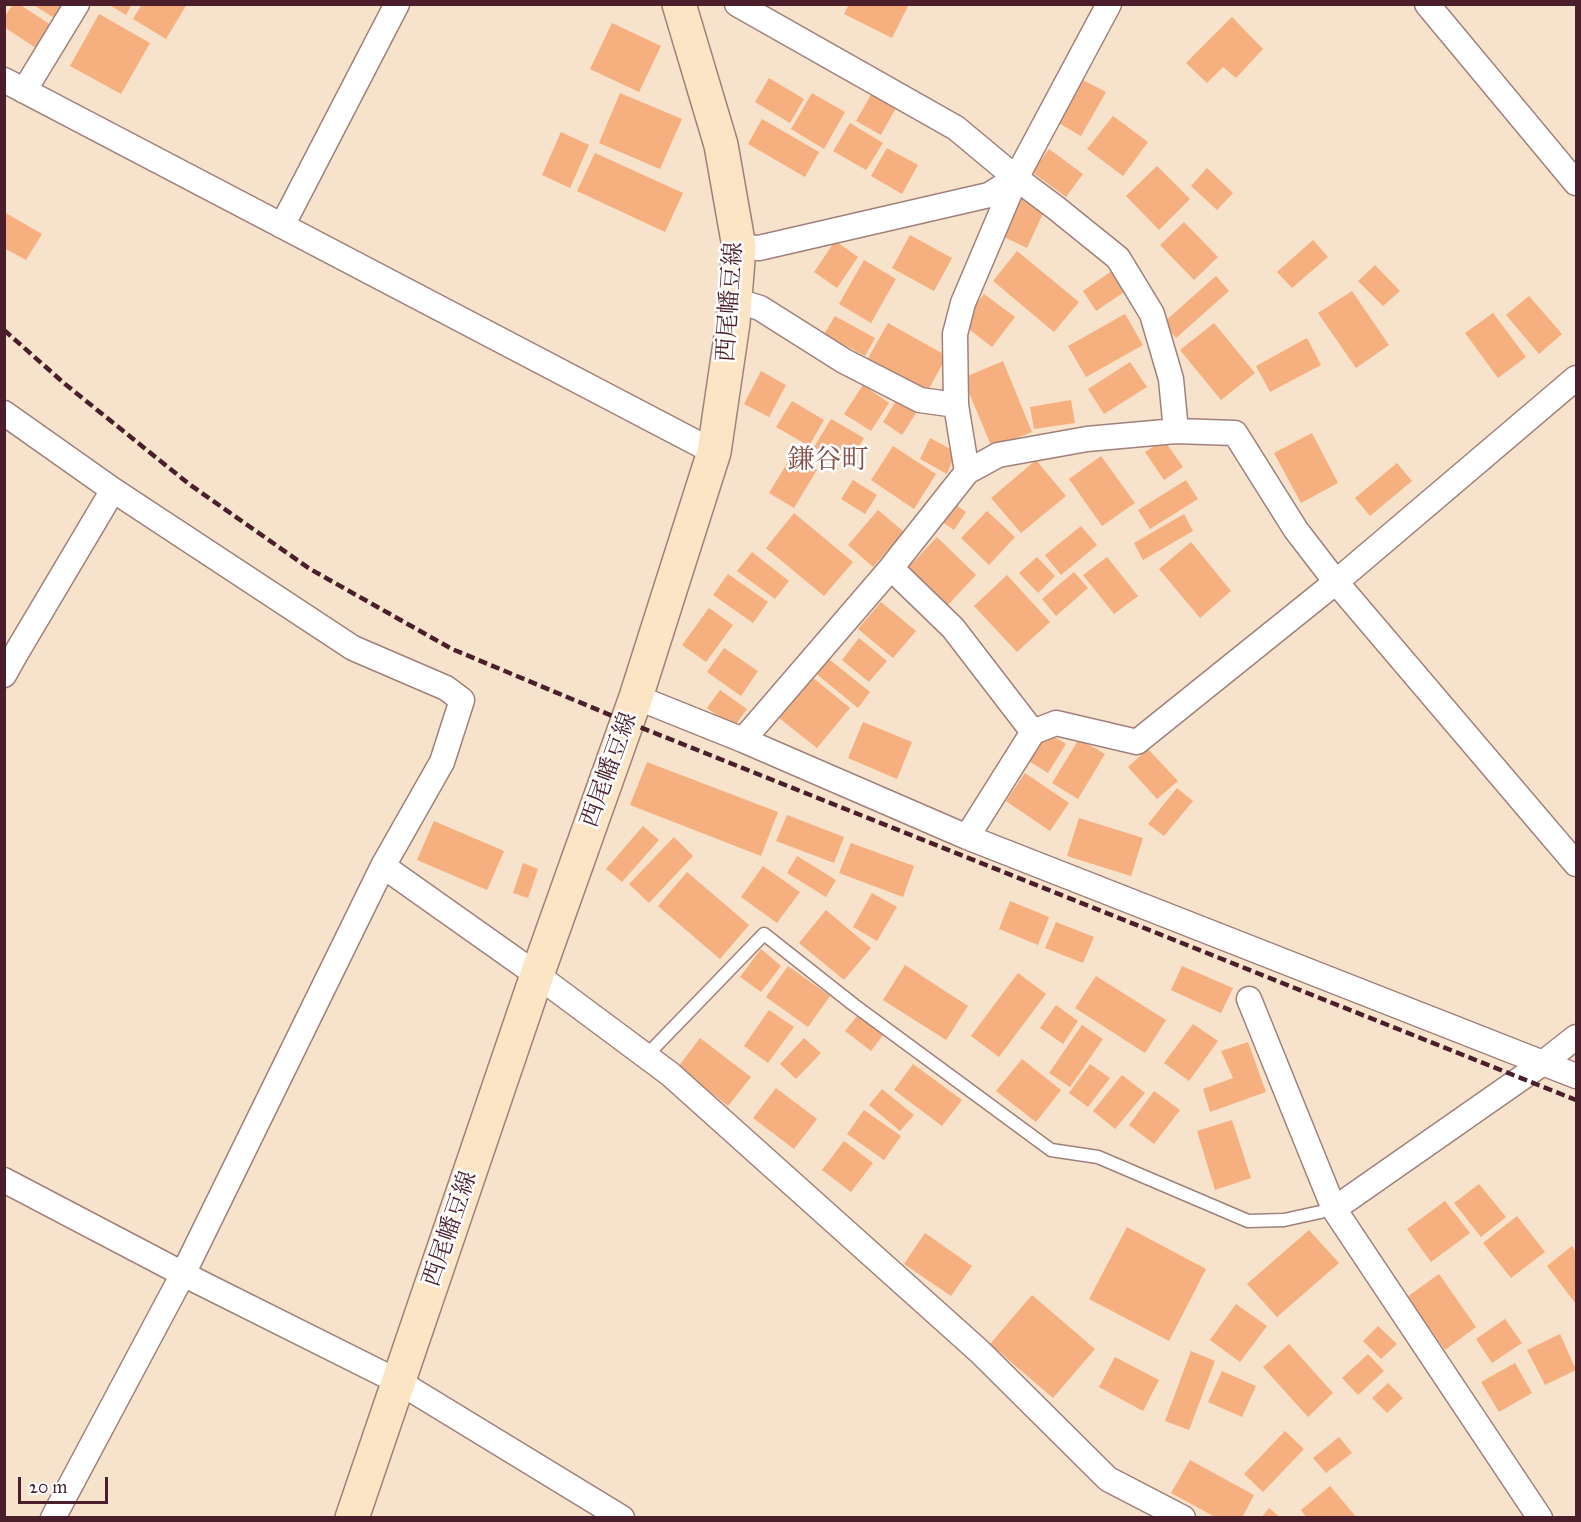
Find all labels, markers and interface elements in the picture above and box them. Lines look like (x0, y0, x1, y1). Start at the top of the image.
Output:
street label: 西尾幡豆線 (712, 241, 750, 363)
district label: 鎌谷町 (788, 445, 868, 477)
street label: 西尾幡豆線 (576, 709, 644, 831)
street label: 西尾幡豆線 (418, 1168, 484, 1290)
scale bar (21, 1465, 111, 1503)
text: 20 m (29, 1476, 67, 1498)

